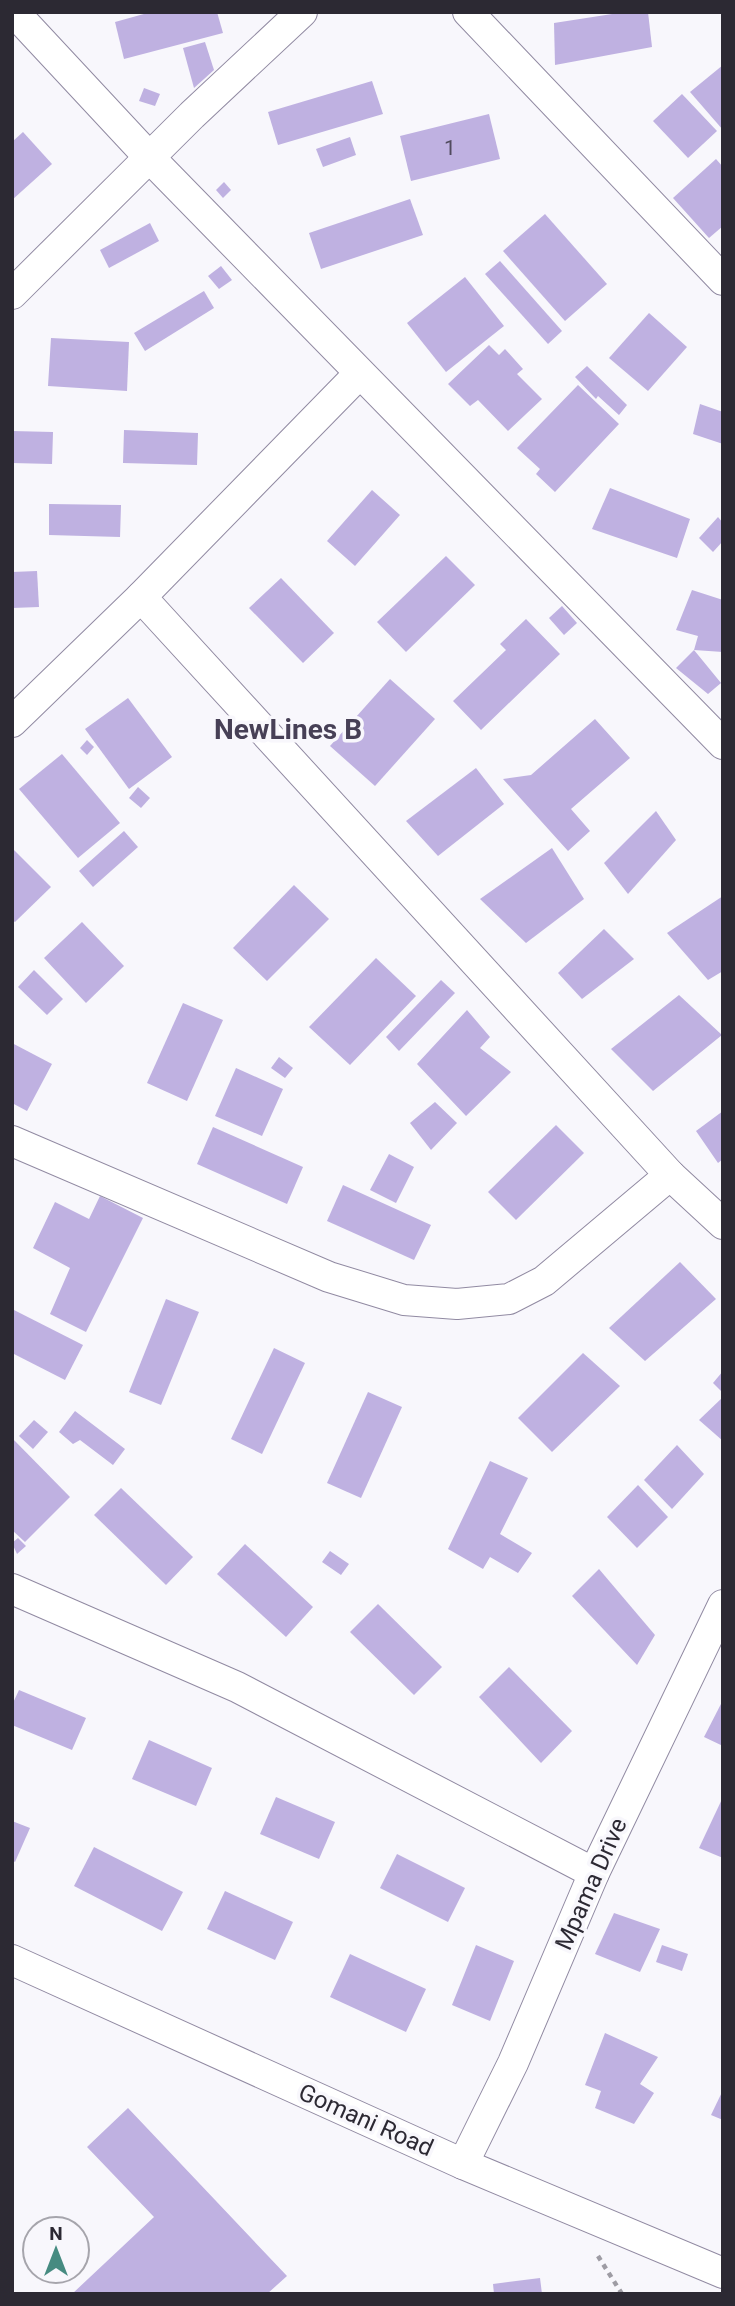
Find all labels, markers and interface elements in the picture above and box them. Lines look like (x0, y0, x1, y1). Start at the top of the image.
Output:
house number: 1 (444, 136, 456, 160)
district label: NewLines B (214, 713, 362, 746)
street label: Mpama Drive (549, 1814, 633, 1954)
street label: Gomani Road (294, 2078, 438, 2162)
north arrow (21, 2215, 91, 2285)
text: N (49, 2222, 63, 2245)

